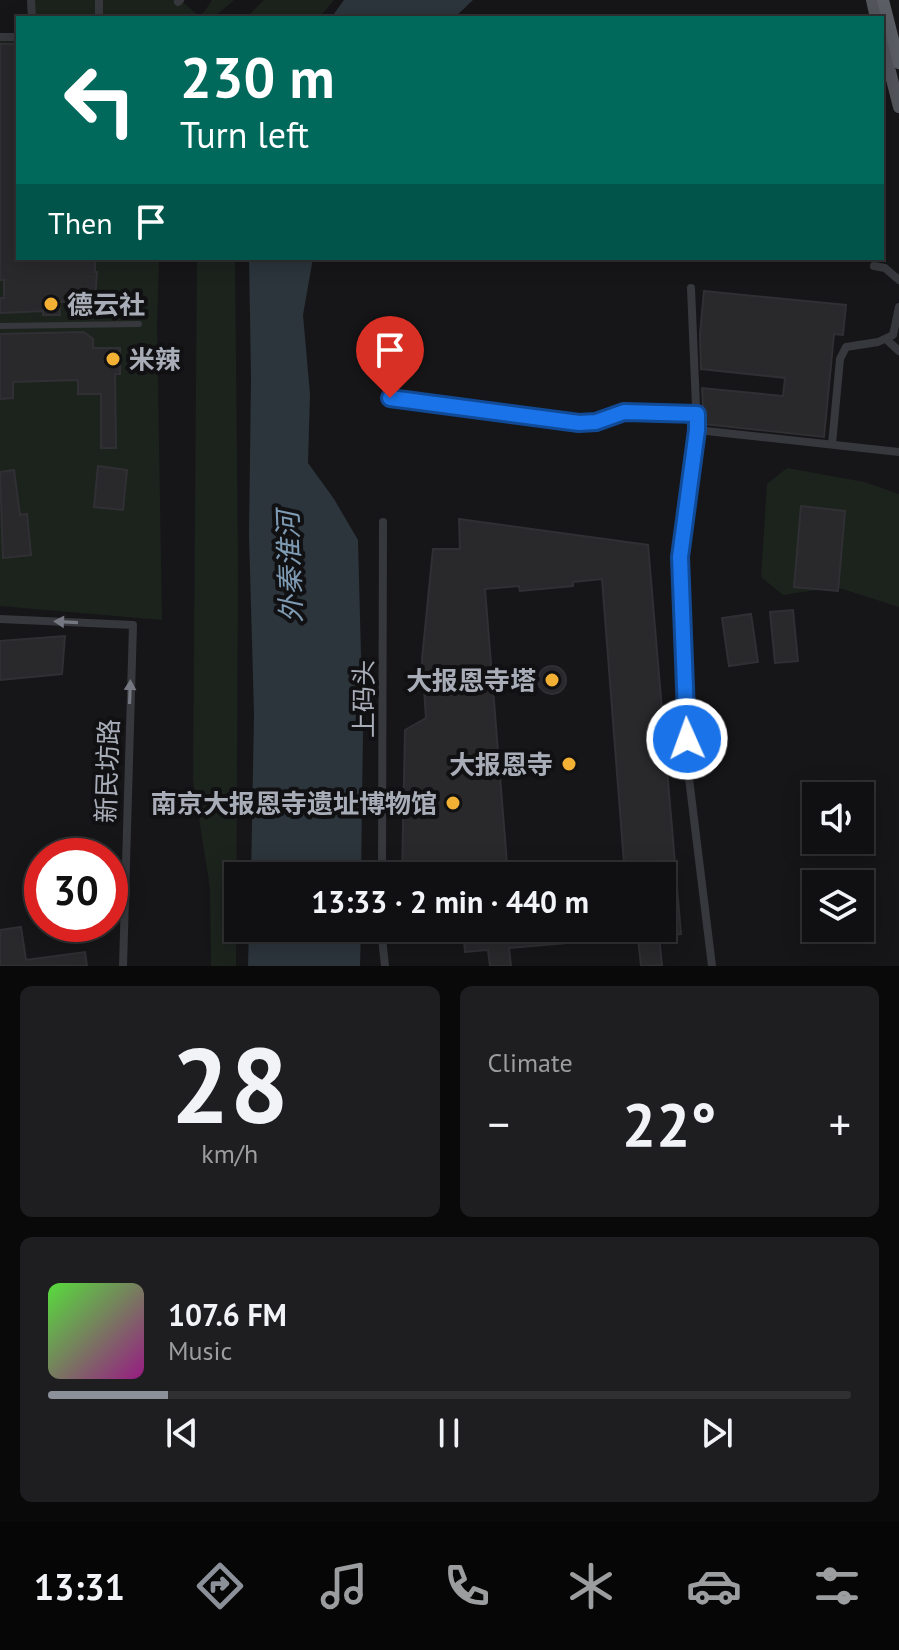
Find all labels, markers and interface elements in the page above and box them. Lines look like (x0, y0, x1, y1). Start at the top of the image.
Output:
text: 230 m (180, 41, 335, 113)
icon: left (48, 48, 152, 152)
text: Turn left (180, 111, 309, 158)
icon: arrive (129, 200, 173, 244)
text: Then (48, 203, 113, 242)
place label: 德云社 (67, 288, 145, 321)
marker: 德云社 (42, 295, 60, 313)
pin (356, 316, 424, 398)
icon: arrive (368, 328, 412, 372)
place label: 米辣 (129, 343, 181, 376)
marker: 米辣 (104, 350, 122, 368)
water label: 外秦淮河 (268, 505, 309, 624)
one-way arrow (53, 616, 78, 629)
street label: 上码头 (347, 660, 380, 738)
place label: 大报恩寺塔 (406, 664, 536, 697)
marker: 大报恩寺塔 (543, 671, 561, 689)
one-way arrow (124, 679, 137, 704)
position arrow (645, 697, 729, 781)
street label: 新民坊路 (89, 718, 125, 824)
place label: 大报恩寺 (449, 748, 553, 781)
marker: 大报恩寺 (560, 755, 578, 773)
map controls (802, 782, 874, 942)
button: sound (802, 782, 874, 854)
place label: 南京大报恩寺遗址博物馆 (151, 787, 437, 820)
marker: 南京大报恩寺遗址博物馆 (444, 794, 462, 812)
speed limit sign: 30 (24, 838, 128, 942)
button: layers (802, 870, 874, 942)
text: 13:33 · 2 min · 440 m (311, 882, 589, 921)
text: 28 (171, 1017, 289, 1152)
text: Climate (488, 1046, 573, 1079)
text: 22° (622, 1085, 716, 1163)
text: − (488, 1095, 510, 1152)
text: + (829, 1095, 851, 1152)
text: km/h (201, 1137, 258, 1170)
text: 107.6 FM (168, 1295, 287, 1334)
text: Music (168, 1334, 232, 1367)
icon: previous (160, 1411, 204, 1455)
icon: pause (427, 1411, 471, 1455)
icon: next (695, 1411, 739, 1455)
icon: directions (192, 1558, 248, 1614)
icon: music (316, 1558, 372, 1614)
icon: phone (439, 1558, 495, 1614)
icon: climate (563, 1558, 619, 1614)
icon: car (686, 1558, 742, 1614)
icon: filters (809, 1558, 865, 1614)
text: 13:31 (34, 1563, 125, 1610)

